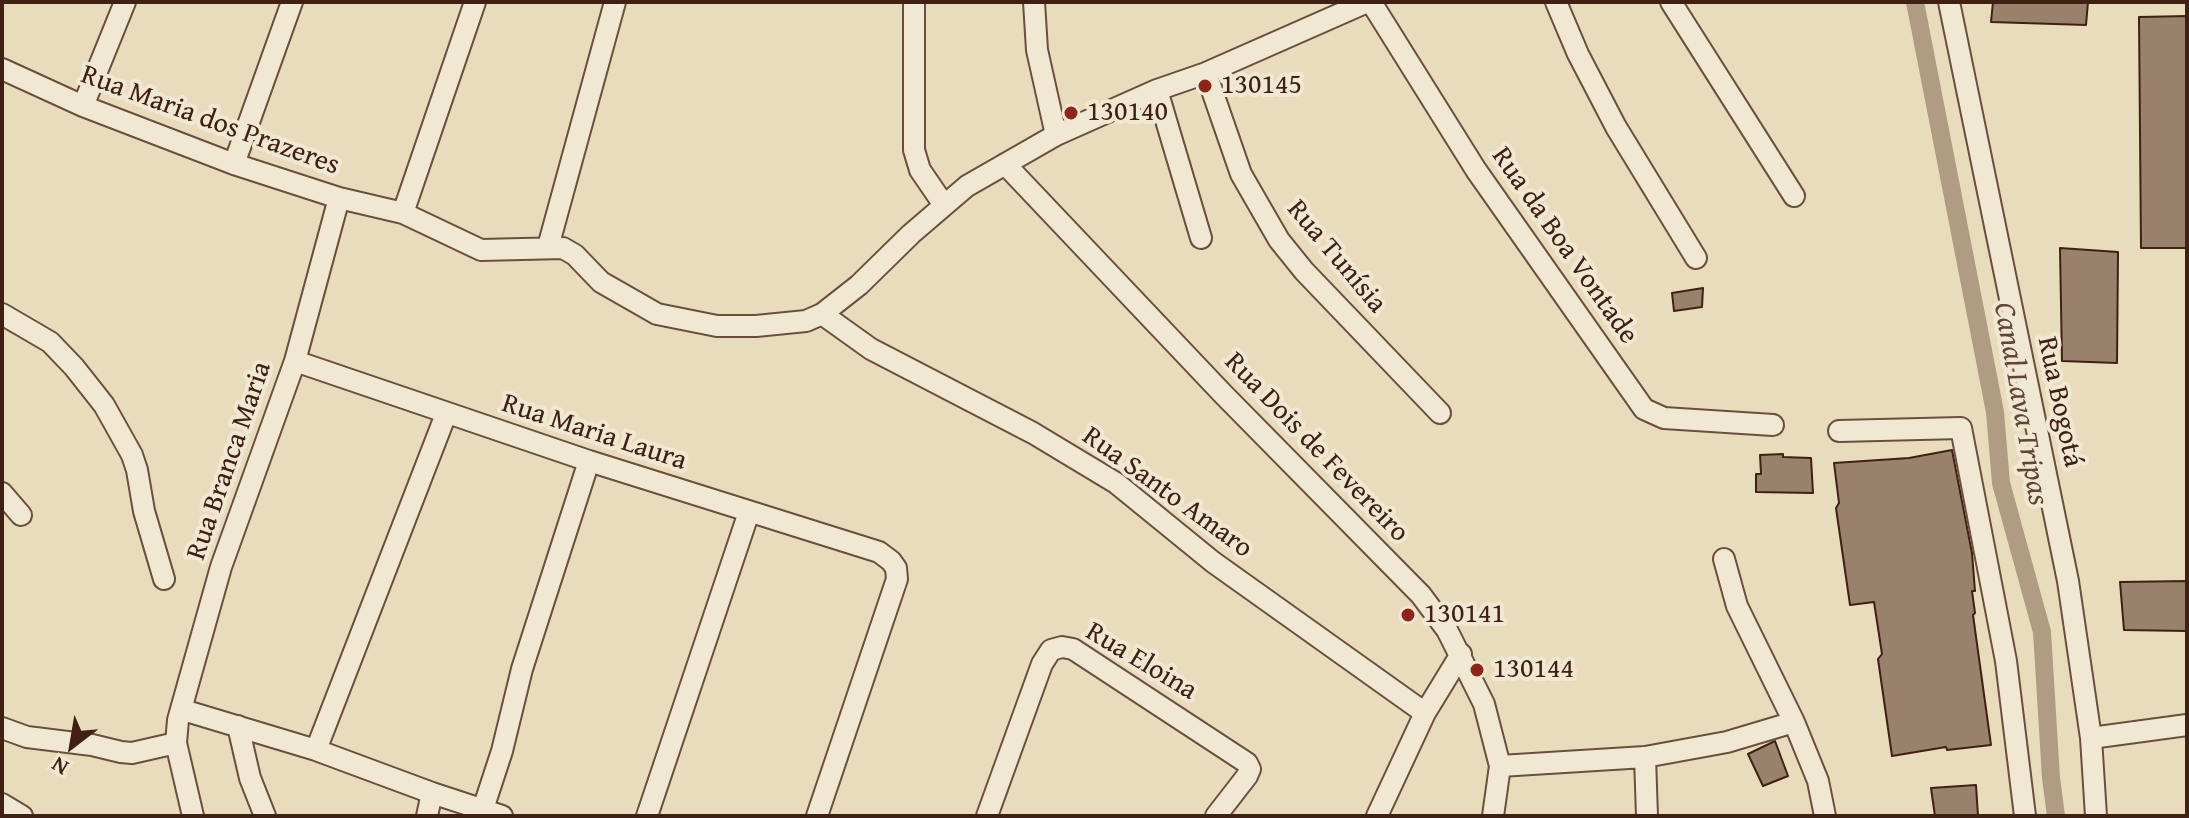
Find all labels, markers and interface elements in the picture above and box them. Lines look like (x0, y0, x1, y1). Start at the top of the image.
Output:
street label: Rua Maria dos Prazeres (76, 59, 344, 183)
place label: 130145 (1221, 69, 1302, 103)
marker: 130145 (1196, 77, 1214, 95)
place label: 130140 (1087, 96, 1168, 130)
marker: 130140 (1062, 104, 1080, 122)
street label: Rua da Boa Vontade (1484, 141, 1644, 351)
street label: Rua Tunísia (1279, 194, 1393, 320)
water label: Canal Lava Tripas (1984, 300, 2056, 508)
street label: Rua Bogotá (2029, 334, 2089, 470)
street label: Rua Dois de Fevereiro (1217, 346, 1415, 550)
street label: Rua Branca Maria (180, 357, 280, 565)
street label: Rua Maria Laura (497, 387, 691, 479)
street label: Rua Santo Amaro (1075, 420, 1259, 566)
place label: 130141 (1424, 598, 1505, 632)
marker: 130141 (1399, 606, 1417, 624)
street label: Rua Eloina (1079, 616, 1203, 708)
place label: 130144 (1493, 653, 1574, 687)
marker: 130144 (1468, 661, 1486, 679)
north arrow (32, 706, 112, 786)
text: N (45, 749, 74, 784)

